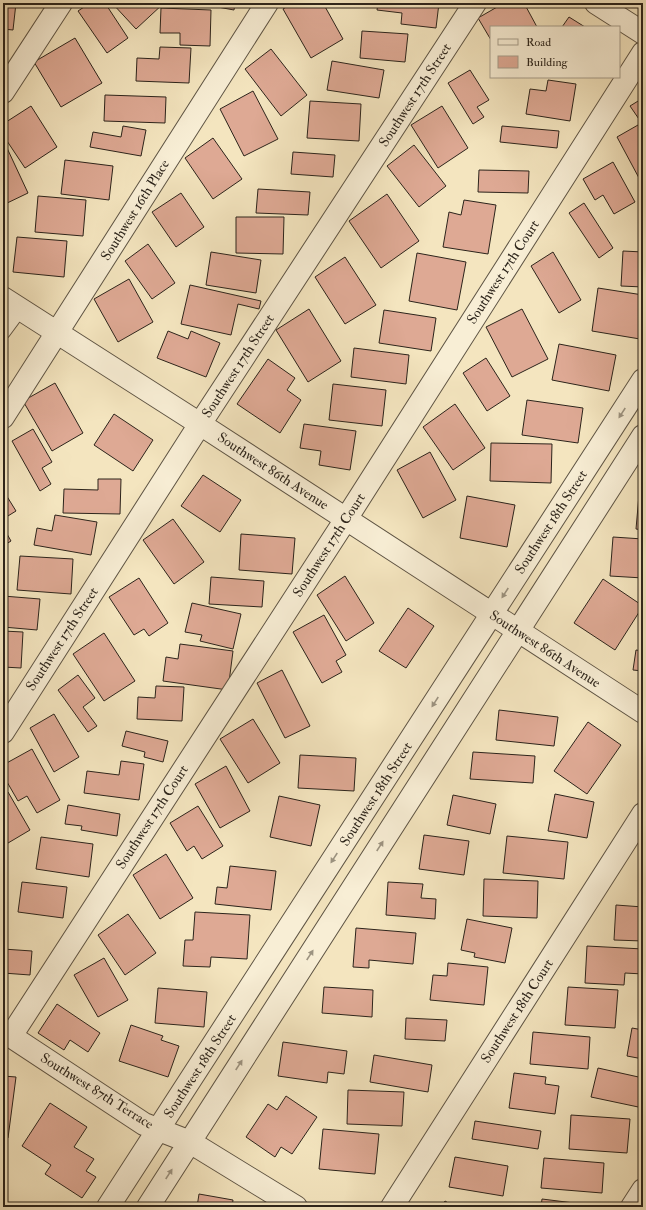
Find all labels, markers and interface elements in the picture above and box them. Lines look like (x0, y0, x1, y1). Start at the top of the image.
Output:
legend (490, 26, 620, 78)
text: Road (526, 35, 551, 50)
street label: Southwest 17th Street (375, 40, 455, 150)
text: Building (526, 55, 569, 70)
street label: Southwest 16th Place (97, 156, 173, 264)
street label: Southwest 17th Court (463, 217, 543, 327)
street label: Southwest 17th Street (198, 311, 278, 421)
one-way arrow (618, 408, 626, 418)
street label: Southwest 86th Avenue (214, 429, 332, 513)
street label: Southwest 18th Street (511, 467, 591, 577)
street label: Southwest 17th Court (289, 490, 369, 600)
street label: Southwest 17th Street (22, 584, 102, 694)
one-way arrow (502, 587, 509, 599)
street label: Southwest 86th Avenue (486, 607, 604, 691)
one-way arrow (431, 697, 439, 707)
street label: Southwest 18th Street (336, 739, 416, 849)
street label: Southwest 17th Court (112, 762, 192, 872)
one-way arrow (376, 841, 384, 851)
one-way arrow (330, 853, 338, 863)
one-way arrow (306, 949, 313, 961)
street label: Southwest 18th Court (477, 955, 557, 1066)
street label: Southwest 18th Street (160, 1011, 240, 1121)
street label: Southwest 87th Terrace (37, 1049, 157, 1133)
one-way arrow (236, 1059, 243, 1071)
one-way arrow (166, 1168, 173, 1180)

